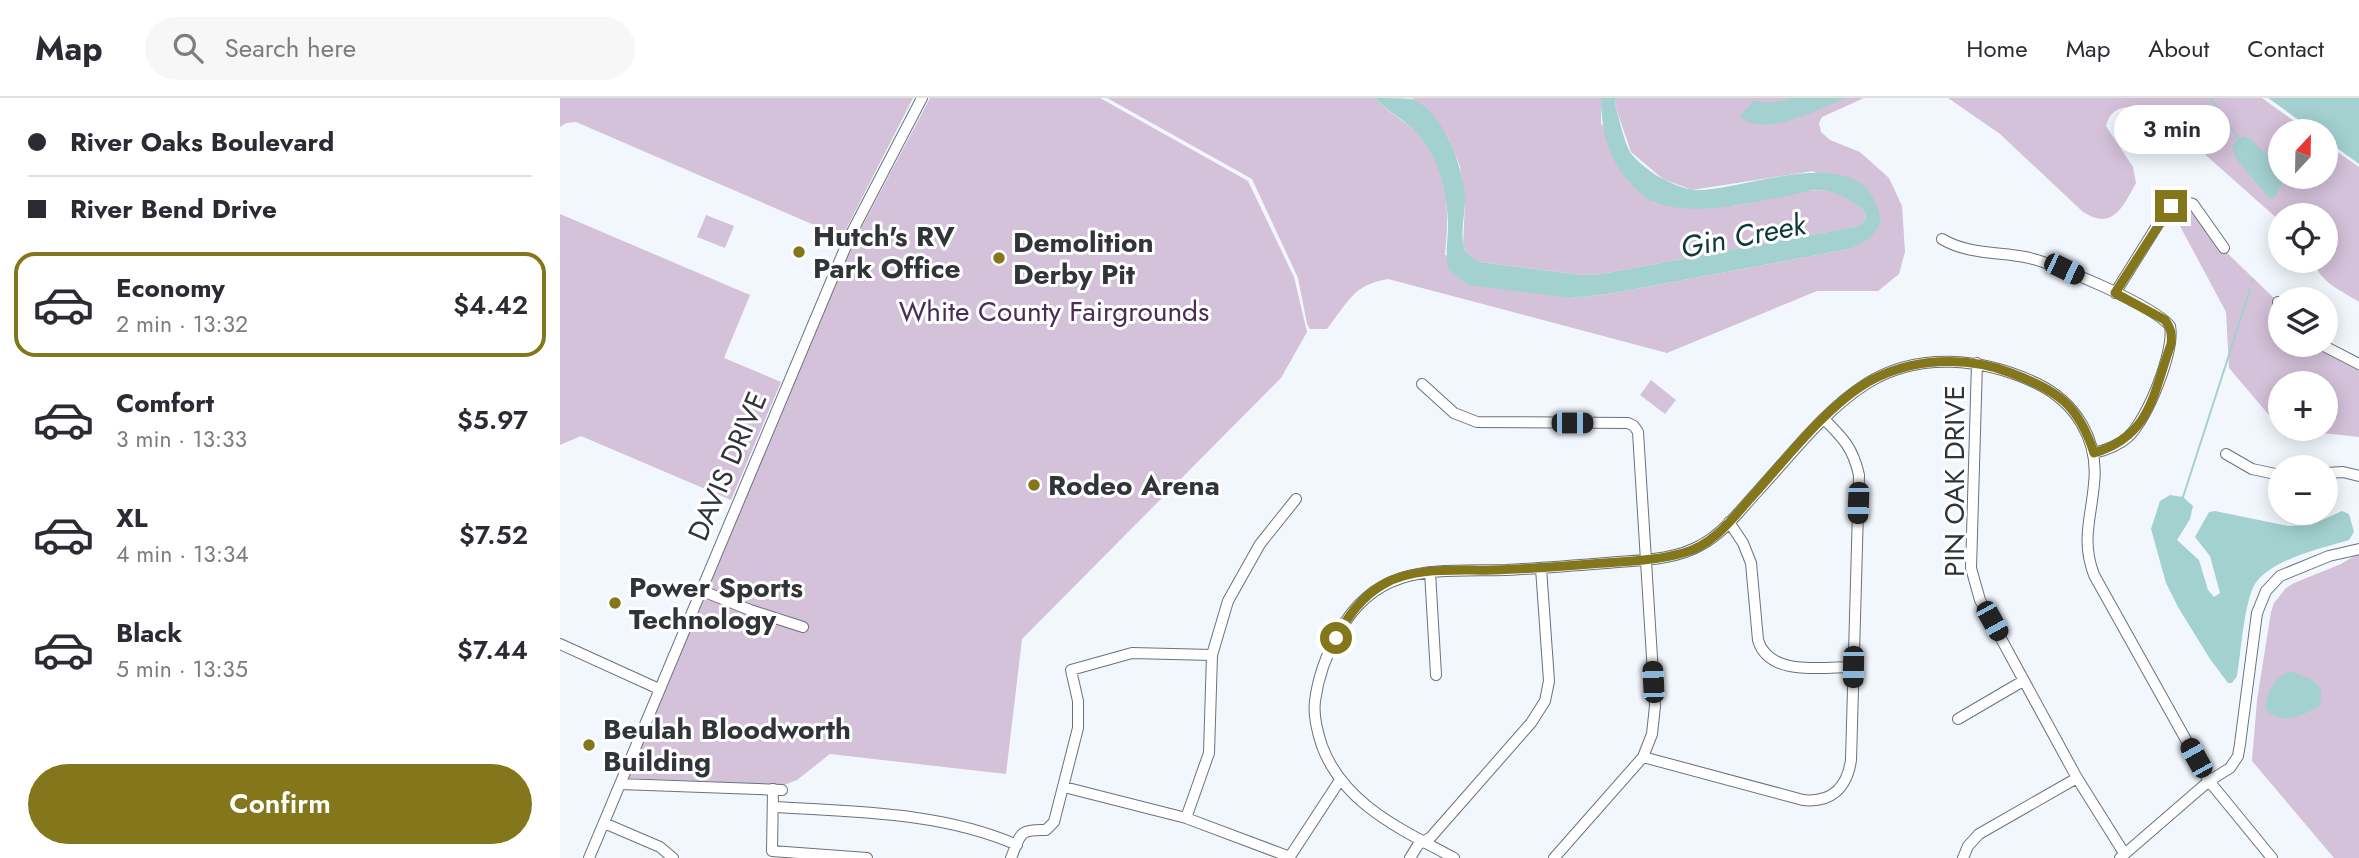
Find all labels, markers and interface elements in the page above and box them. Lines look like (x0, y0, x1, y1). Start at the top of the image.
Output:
search box (145, 17, 635, 80)
text: Map (35, 25, 103, 72)
icon: search (169, 29, 207, 67)
text: Search here (225, 29, 356, 67)
text: Home (1966, 31, 2028, 66)
text: Map (2066, 31, 2110, 66)
text: About (2148, 31, 2209, 66)
text: Contact (2247, 31, 2324, 66)
callout: 3 min (2113, 105, 2229, 154)
text: 3 min (2143, 112, 2201, 146)
north arrow (2268, 119, 2338, 189)
map controls (2268, 119, 2338, 525)
text: River Oaks Boulevard (70, 123, 334, 161)
text: River Bend Drive (70, 190, 277, 228)
route end (2155, 190, 2187, 222)
water label: Gin Creek (1677, 202, 1810, 269)
button: locate (2268, 203, 2338, 273)
place label: Hutch's RV Park Office (813, 216, 961, 289)
place label: Demolition Derby Pit (1013, 222, 1154, 295)
marker: Hutch's RV Park Office (791, 244, 807, 260)
marker: Demolition Derby Pit (991, 250, 1007, 266)
car (2041, 250, 2088, 288)
text: Economy (116, 269, 225, 307)
icon: car (32, 273, 95, 336)
text: $4.42 (453, 286, 528, 324)
button: layers (2268, 287, 2338, 357)
park label: White County Fairgrounds (899, 291, 1209, 332)
text: 2 min · 13:32 (116, 307, 248, 341)
button: + (2268, 371, 2338, 441)
text: Comfort (116, 384, 214, 422)
street label: DAVIS DRIVE (678, 385, 777, 547)
street label: PIN OAK DRIVE (1934, 385, 1975, 577)
icon: car (32, 388, 95, 451)
text: $5.97 (457, 401, 528, 439)
car (1552, 413, 1594, 434)
text: 3 min · 13:33 (116, 422, 247, 456)
button: − (2268, 455, 2338, 525)
place label: Rodeo Arena (1048, 465, 1220, 506)
marker: Rodeo Arena (1026, 477, 1042, 493)
car (1847, 482, 1870, 524)
text: XL (116, 499, 148, 537)
icon: car (32, 503, 95, 566)
text: $7.52 (459, 516, 528, 554)
text: 4 min · 13:34 (116, 537, 249, 571)
place label: Power Sports Technology (629, 567, 803, 640)
marker: Power Sports Technology (607, 595, 623, 611)
car (1973, 598, 2012, 644)
text: Black (116, 614, 182, 652)
icon: car (32, 618, 95, 681)
route start (1320, 622, 1352, 654)
text: $7.44 (457, 631, 528, 669)
car (1843, 646, 1864, 688)
text: 5 min · 13:35 (116, 652, 248, 686)
car (1642, 660, 1665, 704)
place label: Beulah Bloodworth Building (603, 709, 851, 782)
car (2177, 735, 2216, 781)
marker: Beulah Bloodworth Building (581, 737, 597, 753)
button: Confirm (28, 764, 532, 844)

